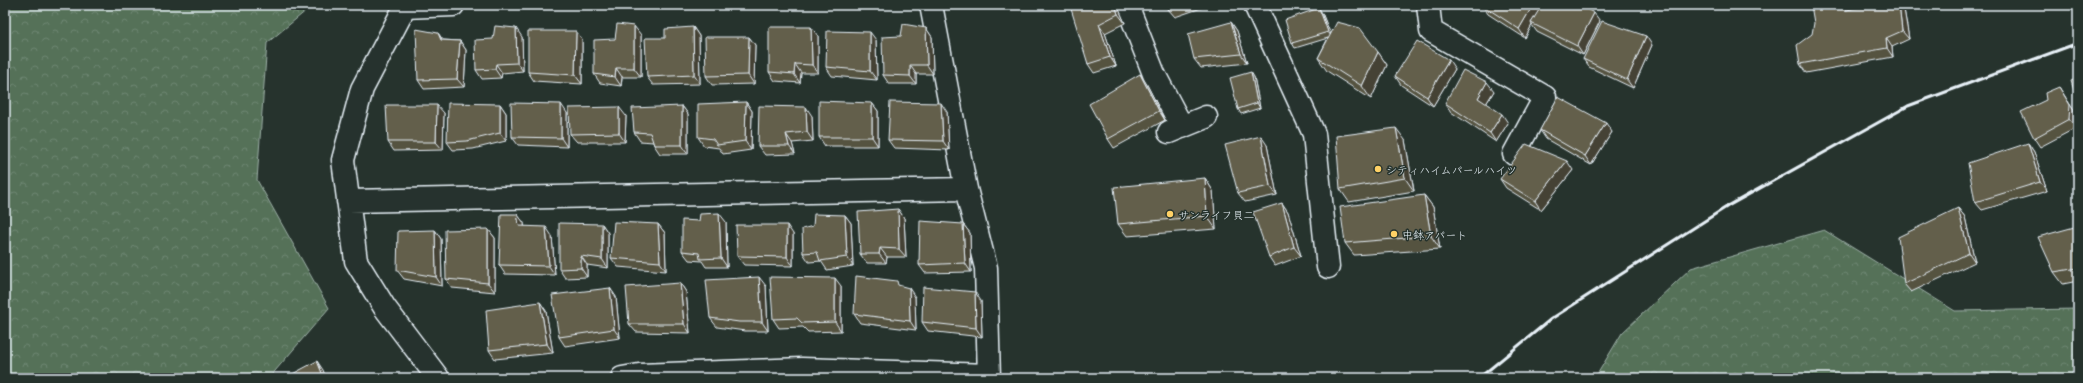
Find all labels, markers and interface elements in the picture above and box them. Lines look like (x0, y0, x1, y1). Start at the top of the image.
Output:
place label: シティハイムパールハイツ (1386, 161, 1517, 178)
marker: シティハイムパールハイツ (1373, 164, 1383, 174)
place label: サンライフ貝二 (1178, 206, 1255, 223)
marker: サンライフ貝二 (1165, 209, 1175, 219)
place label: 中鉢アパート (1402, 226, 1467, 243)
marker: 中鉢アパート (1389, 229, 1399, 239)

